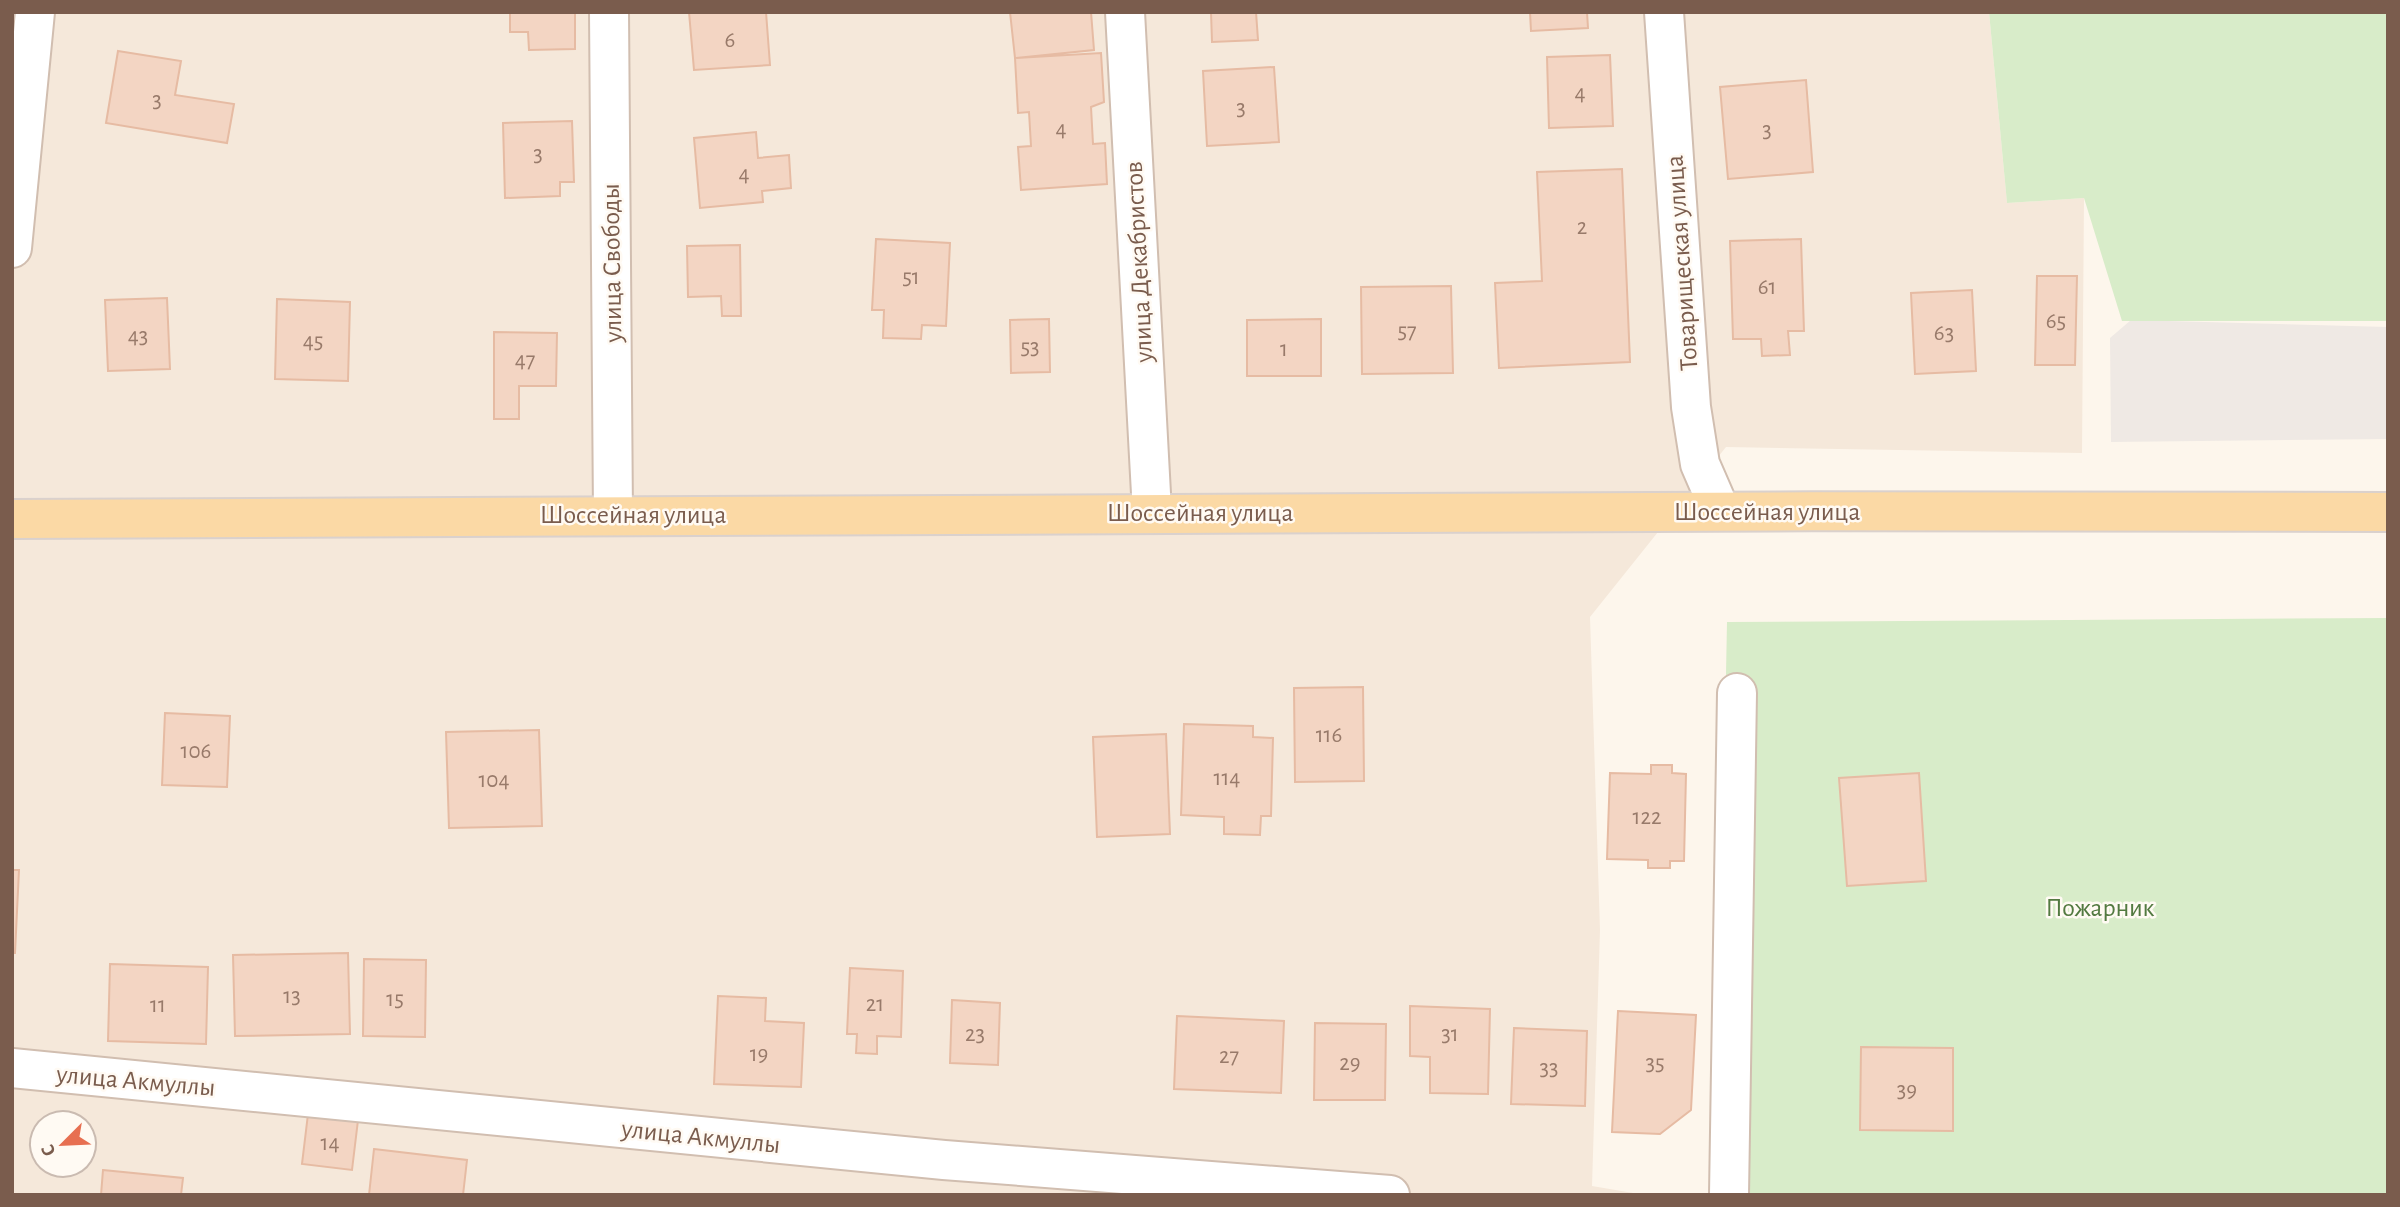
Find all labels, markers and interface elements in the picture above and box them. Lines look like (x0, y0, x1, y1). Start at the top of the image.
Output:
house number: 6 (725, 29, 735, 52)
house number: 4 (1574, 82, 1586, 105)
house number: 3 (152, 89, 162, 112)
house number: 3 (1236, 97, 1246, 120)
house number: 4 (1055, 118, 1067, 141)
house number: 3 (1762, 119, 1772, 142)
house number: 3 (533, 143, 543, 166)
street label: Товарищеская улица (1661, 154, 1702, 372)
street label: улица Декабристов (1121, 161, 1157, 364)
house number: 4 (738, 163, 750, 186)
street label: улица Свободы (598, 183, 626, 344)
house number: 2 (1577, 216, 1587, 239)
house number: 51 (902, 266, 920, 289)
house number: 61 (1758, 276, 1776, 299)
house number: 65 (2046, 310, 2066, 333)
house number: 57 (1397, 320, 1417, 343)
house number: 63 (1934, 322, 1954, 345)
house number: 43 (128, 325, 148, 348)
house number: 45 (303, 330, 323, 353)
house number: 53 (1020, 336, 1040, 359)
house number: 1 (1280, 338, 1288, 361)
house number: 47 (515, 349, 535, 372)
street label: Шоссейная улица (1674, 499, 1860, 525)
street label: Шоссейная улица (1107, 500, 1293, 526)
street label: Шоссейная улица (540, 502, 726, 528)
house number: 116 (1316, 724, 1342, 747)
house number: 106 (181, 740, 211, 763)
house number: 114 (1214, 767, 1240, 790)
house number: 104 (478, 769, 510, 792)
house number: 122 (1633, 806, 1661, 829)
park label: Пожарник (2045, 895, 2155, 921)
house number: 13 (283, 985, 301, 1008)
house number: 15 (386, 988, 404, 1011)
house number: 21 (866, 993, 884, 1016)
house number: 11 (150, 994, 166, 1017)
house number: 23 (965, 1023, 985, 1046)
house number: 31 (1441, 1023, 1459, 1046)
house number: 19 (750, 1043, 768, 1066)
house number: 27 (1219, 1045, 1239, 1068)
house number: 29 (1339, 1052, 1361, 1075)
house number: 35 (1645, 1052, 1665, 1075)
house number: 33 (1540, 1057, 1558, 1080)
street label: улица Акмуллы (54, 1061, 216, 1101)
house number: 39 (1897, 1079, 1917, 1102)
north arrow (28, 1109, 98, 1179)
street label: улица Акмуллы (619, 1116, 782, 1158)
house number: 14 (321, 1132, 339, 1155)
text: С (38, 1142, 60, 1159)

